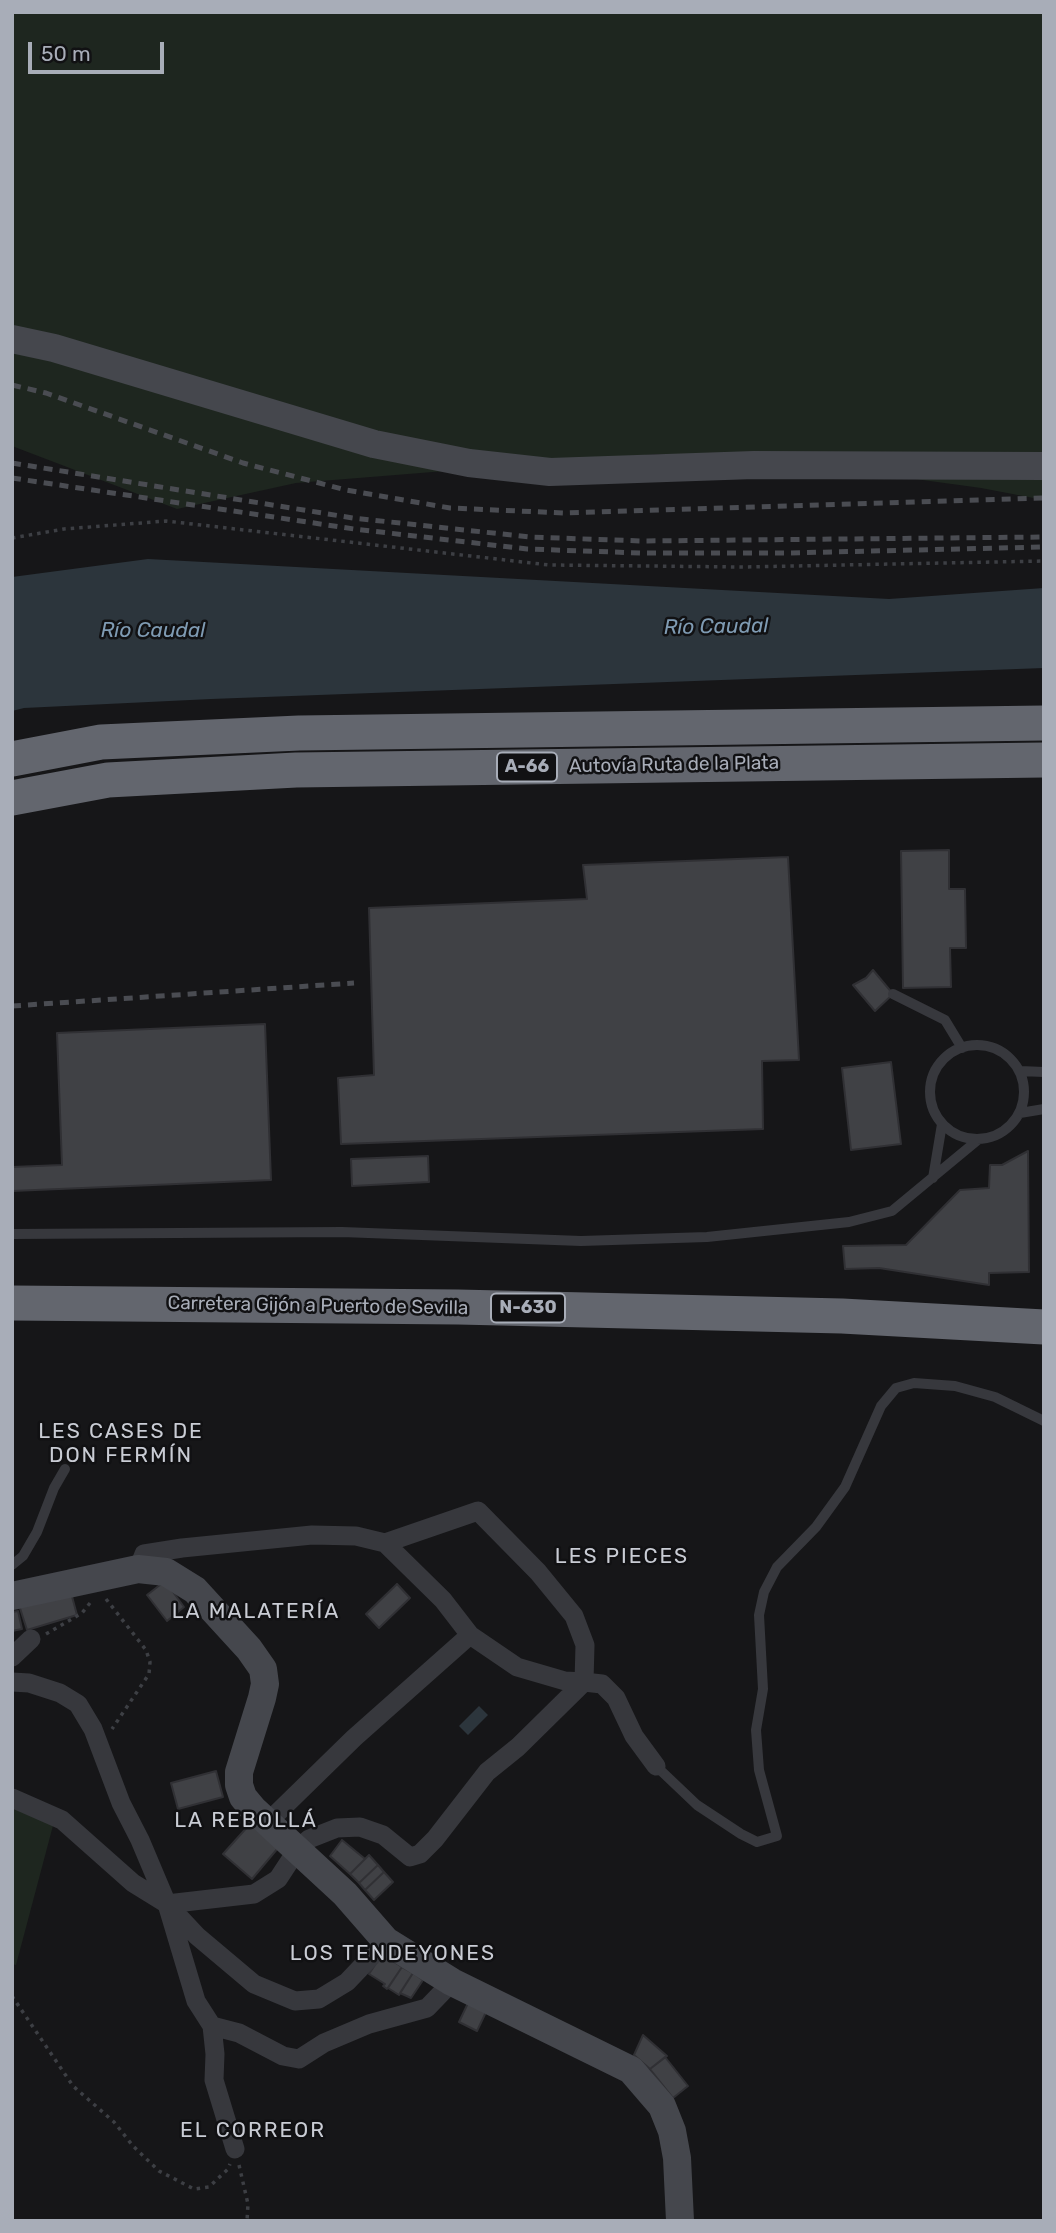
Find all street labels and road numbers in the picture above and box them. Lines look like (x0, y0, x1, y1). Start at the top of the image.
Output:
road number: A-66 (497, 752, 557, 782)
street label: Autovía Ruta de la Plata (569, 752, 779, 778)
street label: Carretera Gijón a Puerto de Sevilla (167, 1292, 469, 1320)
road number: N-630 (491, 1294, 565, 1322)

